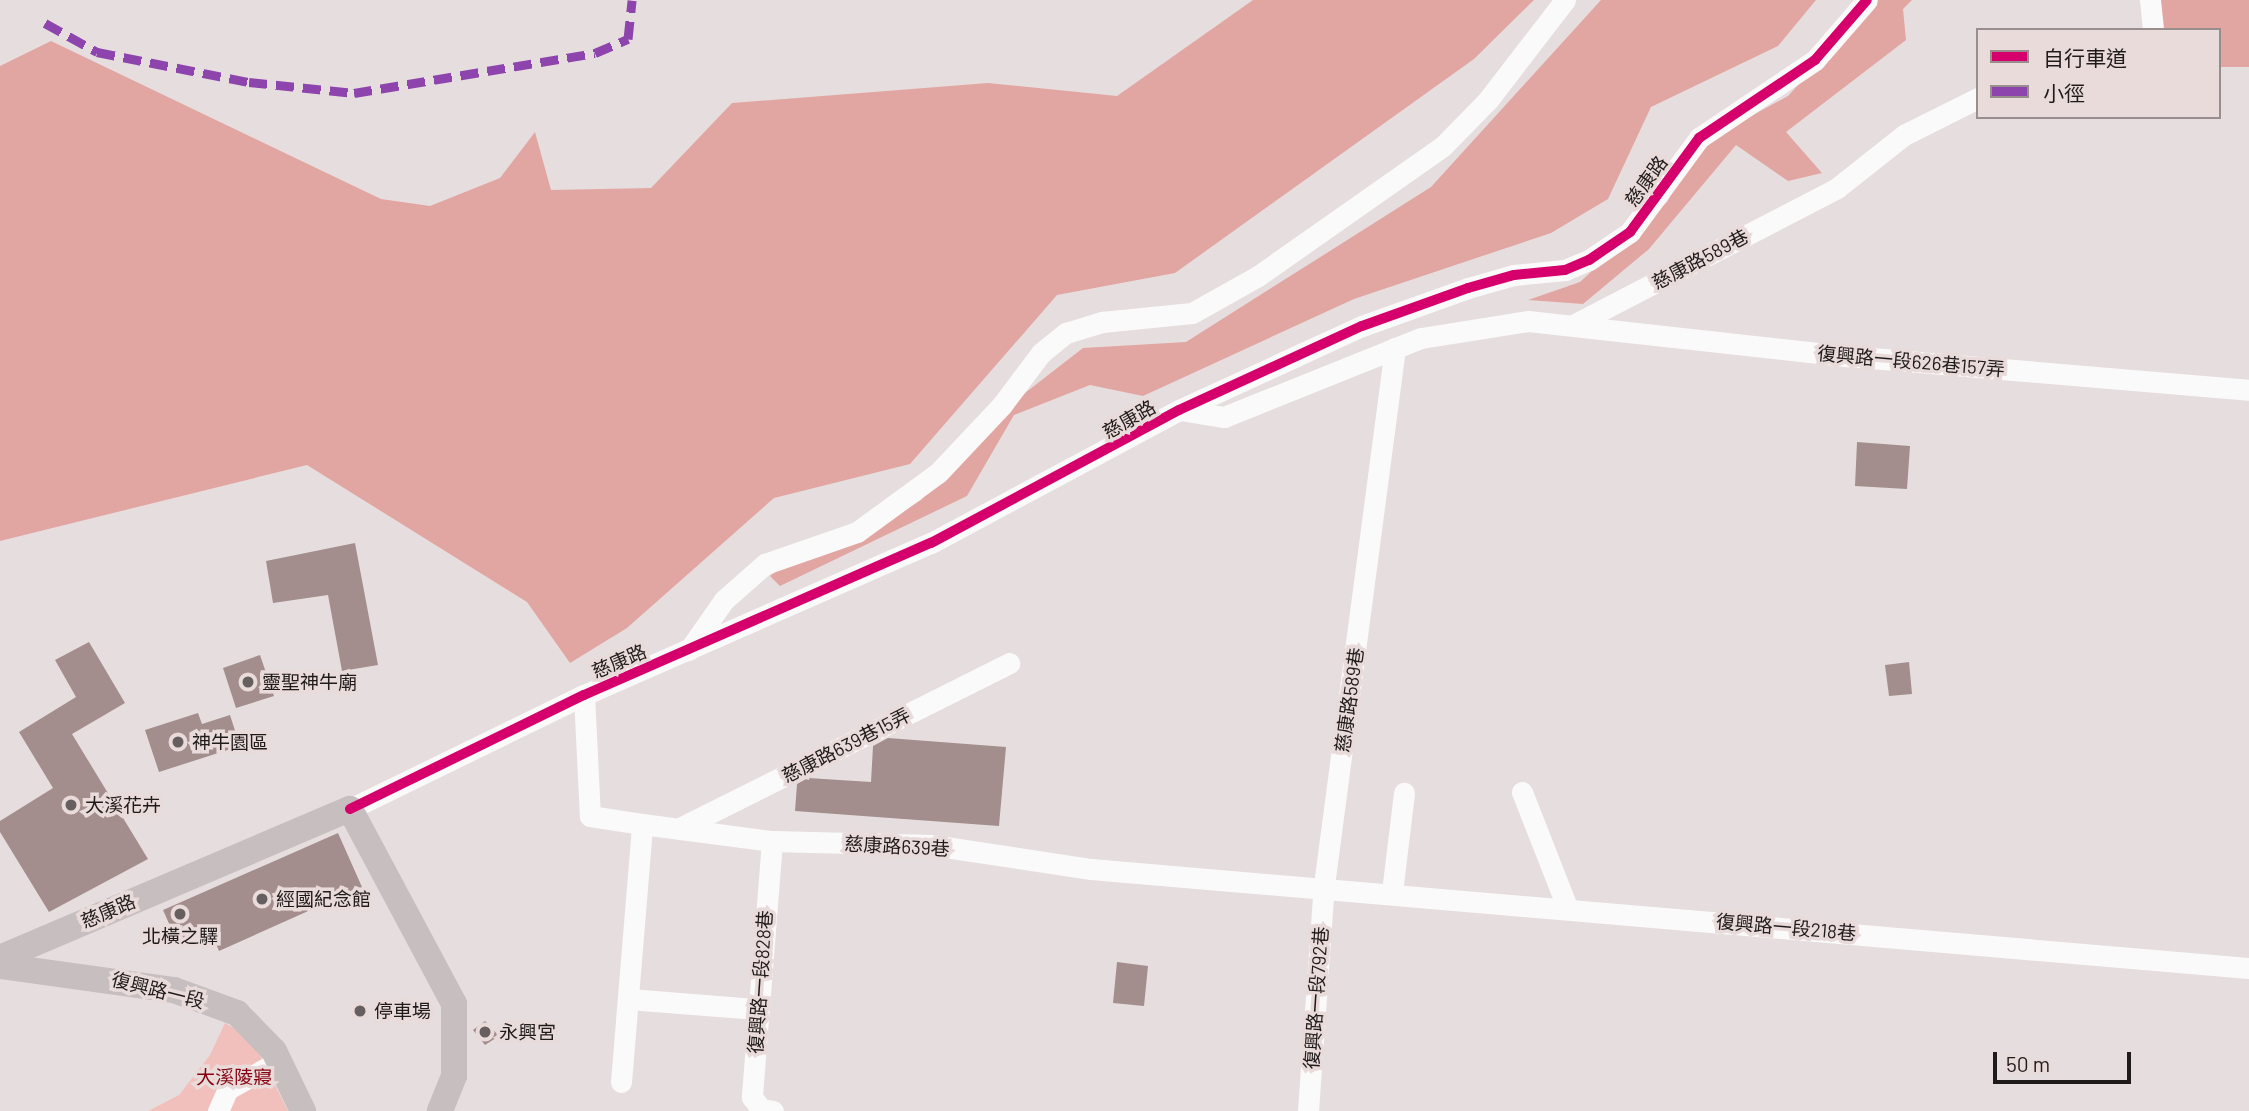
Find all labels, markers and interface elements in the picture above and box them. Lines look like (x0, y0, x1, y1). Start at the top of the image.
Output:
legend (1976, 28, 2221, 119)
text: 自行車道 (2043, 45, 2127, 70)
text: 小徑 (2043, 80, 2085, 105)
street label: 慈康路 (1620, 151, 1672, 211)
street label: 慈康路589巷 (1648, 224, 1752, 294)
street label: 復興路一段626巷157弄 (1816, 341, 2006, 381)
street label: 慈康路 (1099, 395, 1159, 443)
street label: 慈康路 (588, 639, 650, 683)
street label: 慈康路589巷 (1330, 646, 1368, 754)
place label: 靈聖神牛廟 (262, 671, 357, 693)
marker: 靈聖神牛廟 (240, 674, 256, 690)
street label: 慈康路639巷15弄 (778, 703, 914, 787)
place label: 神牛園區 (192, 731, 268, 753)
marker: 神牛園區 (170, 734, 186, 750)
place label: 大溪花卉 (85, 794, 161, 816)
marker: 大溪花卉 (63, 797, 79, 813)
street label: 慈康路639巷 (844, 832, 950, 860)
place label: 經國紀念館 (276, 888, 371, 910)
street label: 慈康路 (77, 889, 139, 933)
marker: 經國紀念館 (254, 891, 270, 907)
marker: 北橫之驛 (172, 906, 188, 922)
street label: 復興路一段828巷 (744, 909, 776, 1055)
street label: 復興路一段218巷 (1715, 910, 1857, 944)
place label: 北橫之驛 (142, 925, 218, 947)
street label: 復興路一段792巷 (1300, 926, 1332, 1070)
street label: 復興路一段 (109, 967, 207, 1013)
place label: 停車場 (374, 1000, 431, 1022)
marker: 停車場 (352, 1003, 368, 1019)
place label: 永興宮 (499, 1021, 556, 1043)
marker: 永興宮 (477, 1024, 493, 1040)
scale bar (1997, 1038, 2135, 1082)
text: 50 m (2006, 1051, 2050, 1076)
park label: 大溪陵寢 (196, 1066, 272, 1088)

